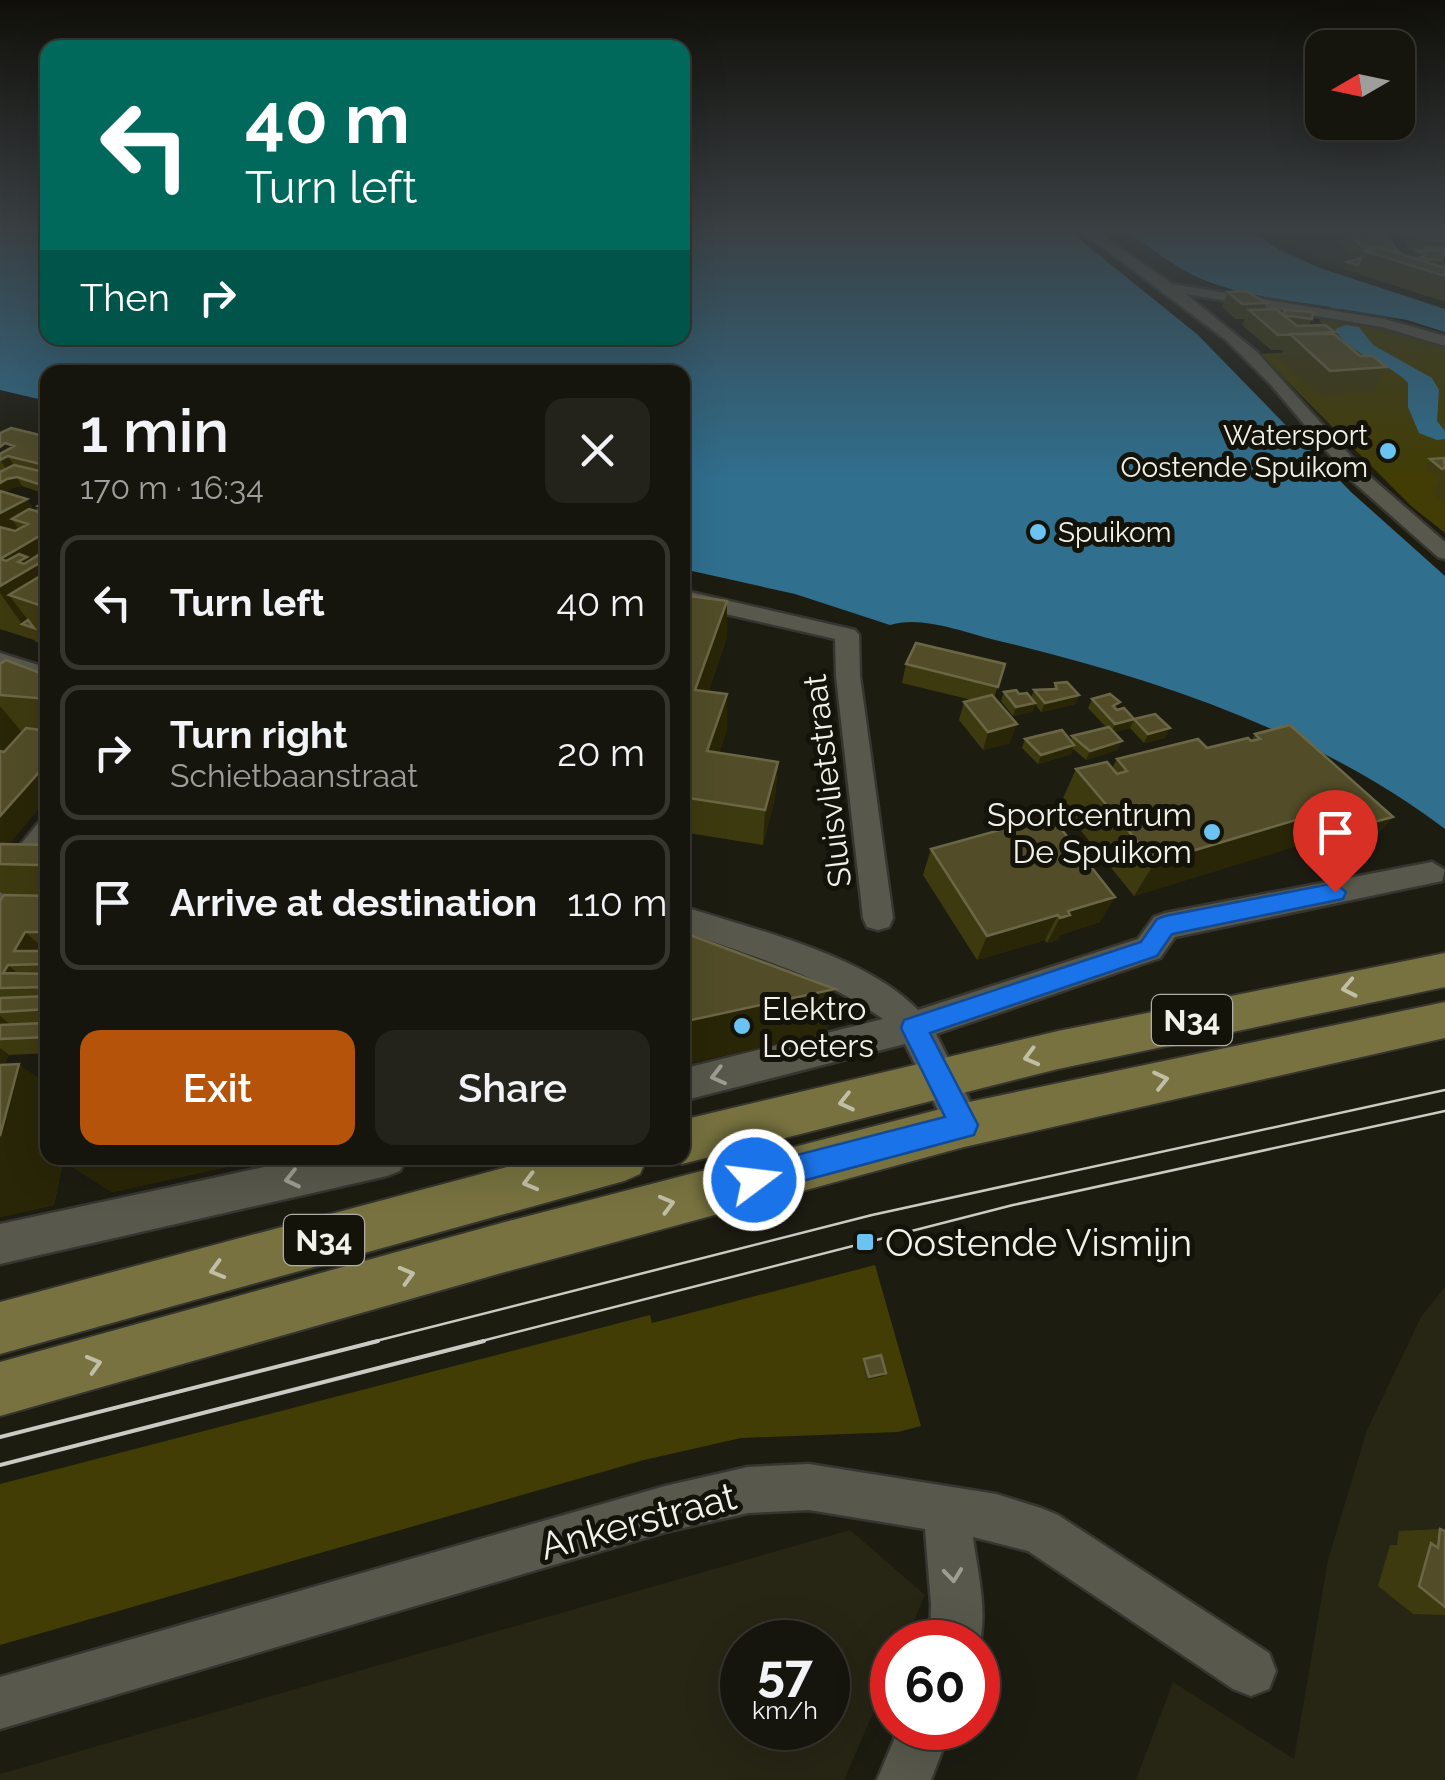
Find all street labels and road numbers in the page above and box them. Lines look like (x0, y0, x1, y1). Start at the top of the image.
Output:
street label: Sluisvlietstraat (796, 672, 858, 890)
road number: N34 (1152, 995, 1232, 1045)
road number: N34 (284, 1215, 364, 1265)
street label: Ankerstraat (535, 1473, 741, 1569)

